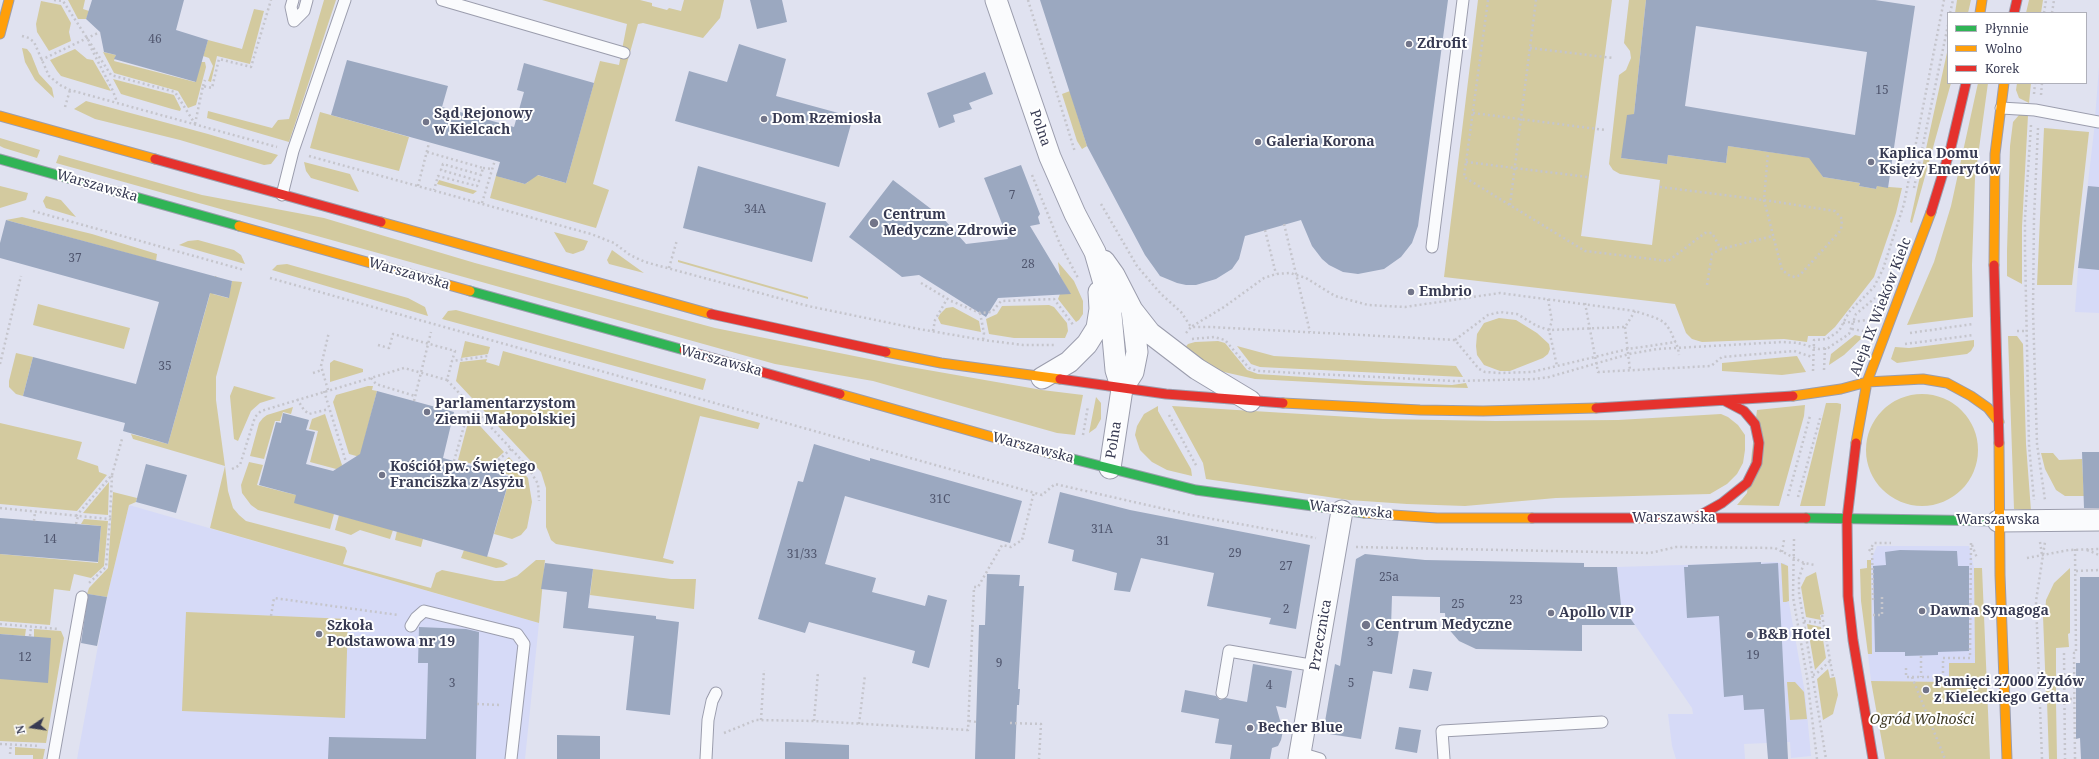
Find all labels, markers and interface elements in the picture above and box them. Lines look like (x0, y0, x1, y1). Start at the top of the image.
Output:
legend (1947, 12, 2087, 84)
text: Płynnie (1985, 20, 2029, 37)
house number: 46 (148, 33, 162, 47)
place label: Zdrofit (1417, 36, 1467, 52)
marker: Zdrofit (1404, 39, 1414, 49)
text: Wolno (1985, 40, 2022, 57)
text: Korek (1985, 60, 2019, 77)
house number: 15 (1875, 84, 1889, 98)
place label: Sąd Rejonowy w Kielcach (434, 106, 533, 138)
street label: Polna (1026, 107, 1054, 149)
place label: Dom Rzemiosła (772, 111, 882, 127)
marker: Dom Rzemiosła (759, 114, 769, 124)
marker: Sąd Rejonowy w Kielcach (421, 117, 431, 127)
place label: Galeria Korona (1266, 134, 1375, 150)
marker: Galeria Korona (1253, 137, 1263, 147)
place label: Kaplica Domu Księży Emerytów (1879, 146, 2001, 178)
marker: Kaplica Domu Księży Emerytów (1866, 157, 1876, 167)
street label: Warszawska (54, 166, 140, 206)
house number: 7 (1009, 189, 1015, 203)
house number: 34A (744, 203, 766, 217)
place label: Centrum Medyczne Zdrowie (883, 207, 1017, 240)
marker: Centrum Medyczne Zdrowie (868, 217, 880, 229)
street label: Aleja IX Wieków Kielc (1847, 235, 1915, 379)
house number: 37 (68, 252, 82, 266)
street label: Warszawska (366, 254, 452, 294)
house number: 28 (1021, 258, 1035, 272)
place label: Embrio (1419, 284, 1472, 300)
marker: Embrio (1406, 287, 1416, 297)
street label: Warszawska (678, 342, 764, 380)
house number: 35 (158, 360, 172, 374)
place label: Parlamentarzystom Ziemii Małopolskiej (435, 396, 576, 428)
marker: Parlamentarzystom Ziemii Małopolskiej (422, 407, 432, 417)
street label: Polna (1103, 420, 1125, 460)
street label: Warszawska (990, 429, 1076, 467)
place label: Kościół pw. Świętego Franciszka z Asyżu (390, 459, 536, 492)
marker: Kościół pw. Świętego Franciszka z Asyżu (377, 470, 387, 480)
house number: 31C (930, 493, 950, 507)
street label: Warszawska (1308, 497, 1394, 523)
street label: Warszawska (1632, 510, 1716, 526)
street label: Warszawska (1956, 512, 2040, 528)
house number: 31A (1091, 523, 1113, 537)
house number: 14 (43, 533, 57, 547)
house number: 31 (1156, 535, 1170, 549)
house number: 29 (1228, 547, 1242, 561)
house number: 31/33 (787, 548, 817, 562)
house number: 27 (1279, 560, 1293, 574)
house number: 25a (1379, 571, 1399, 585)
house number: 23 (1509, 594, 1523, 608)
street label: Przecznica (1306, 598, 1336, 672)
house number: 25 (1451, 598, 1465, 612)
house number: 2 (1283, 603, 1289, 617)
place label: Dawna Synagoga (1930, 603, 2049, 619)
place label: Apollo VIP (1559, 605, 1634, 621)
marker: Dawna Synagoga (1917, 606, 1927, 616)
marker: Apollo VIP (1546, 608, 1556, 618)
place label: Centrum Medyczne (1375, 617, 1512, 633)
place label: Szkoła Podstawowa nr 19 (327, 618, 455, 650)
marker: Centrum Medyczne (1360, 619, 1372, 631)
place label: B&B Hotel (1758, 627, 1830, 643)
marker: Szkoła Podstawowa nr 19 (314, 629, 324, 639)
marker: B&B Hotel (1745, 630, 1755, 640)
house number: 3 (1367, 636, 1373, 650)
house number: 19 (1746, 649, 1760, 663)
house number: 12 (18, 651, 32, 665)
house number: 9 (996, 657, 1002, 671)
place label: Pamięci 27000 Żydów z Kieleckiego Getta (1934, 674, 2084, 706)
house number: 3 (449, 677, 455, 691)
house number: 5 (1348, 677, 1354, 691)
house number: 4 (1266, 679, 1272, 693)
marker: Pamięci 27000 Żydów z Kieleckiego Getta (1921, 685, 1931, 695)
north arrow (12, 707, 52, 747)
park label: Ogród Wolności (1870, 712, 1974, 728)
place label: Becher Blue (1258, 720, 1343, 736)
marker: Becher Blue (1245, 723, 1255, 733)
text: N (12, 724, 28, 736)

